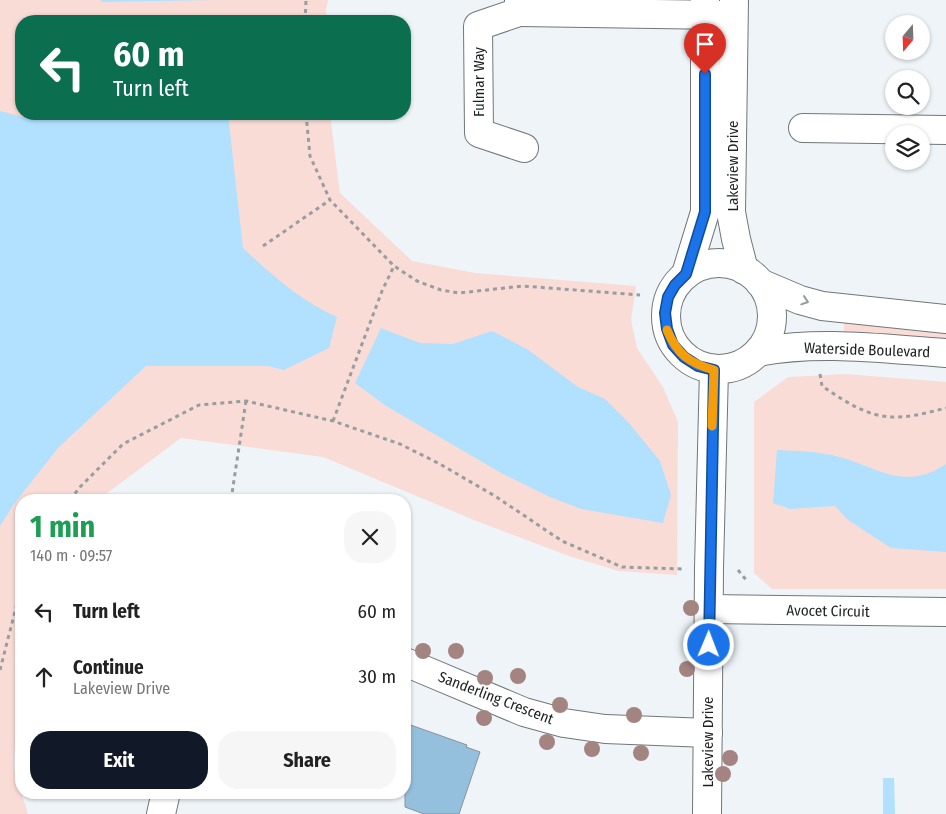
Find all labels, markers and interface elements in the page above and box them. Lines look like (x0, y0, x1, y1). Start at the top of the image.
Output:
north arrow (885, 15, 930, 60)
map controls (885, 15, 930, 170)
pin (684, 23, 726, 74)
icon: arrive (691, 30, 719, 58)
text: 60 m (113, 33, 184, 75)
icon: left (30, 35, 95, 100)
street label: Fulmar Way (470, 47, 488, 117)
button: search (885, 70, 930, 115)
text: Turn left (113, 75, 189, 102)
street label: Lakeview Drive (724, 120, 742, 212)
button: layers (885, 125, 930, 170)
one-way arrow (800, 295, 808, 305)
street label: Waterside Boulevard (804, 339, 930, 361)
text: 1 min (30, 509, 95, 545)
button: close (344, 511, 396, 563)
text: 140 m · 09:57 (30, 546, 112, 565)
icon: left (30, 598, 58, 626)
text: Turn left (73, 600, 140, 623)
text: 60 m (358, 600, 396, 623)
street label: Avocet Circuit (786, 601, 870, 621)
position arrow (682, 618, 734, 670)
text: Continue (73, 656, 144, 679)
icon: ahead (30, 663, 58, 691)
text: 30 m (358, 665, 396, 688)
street label: Sanderling Crescent (436, 668, 556, 728)
text: Lakeview Drive (73, 679, 170, 698)
street label: Lakeview Drive (699, 696, 717, 788)
button: Exit (30, 731, 208, 789)
button: Share (218, 731, 396, 789)

